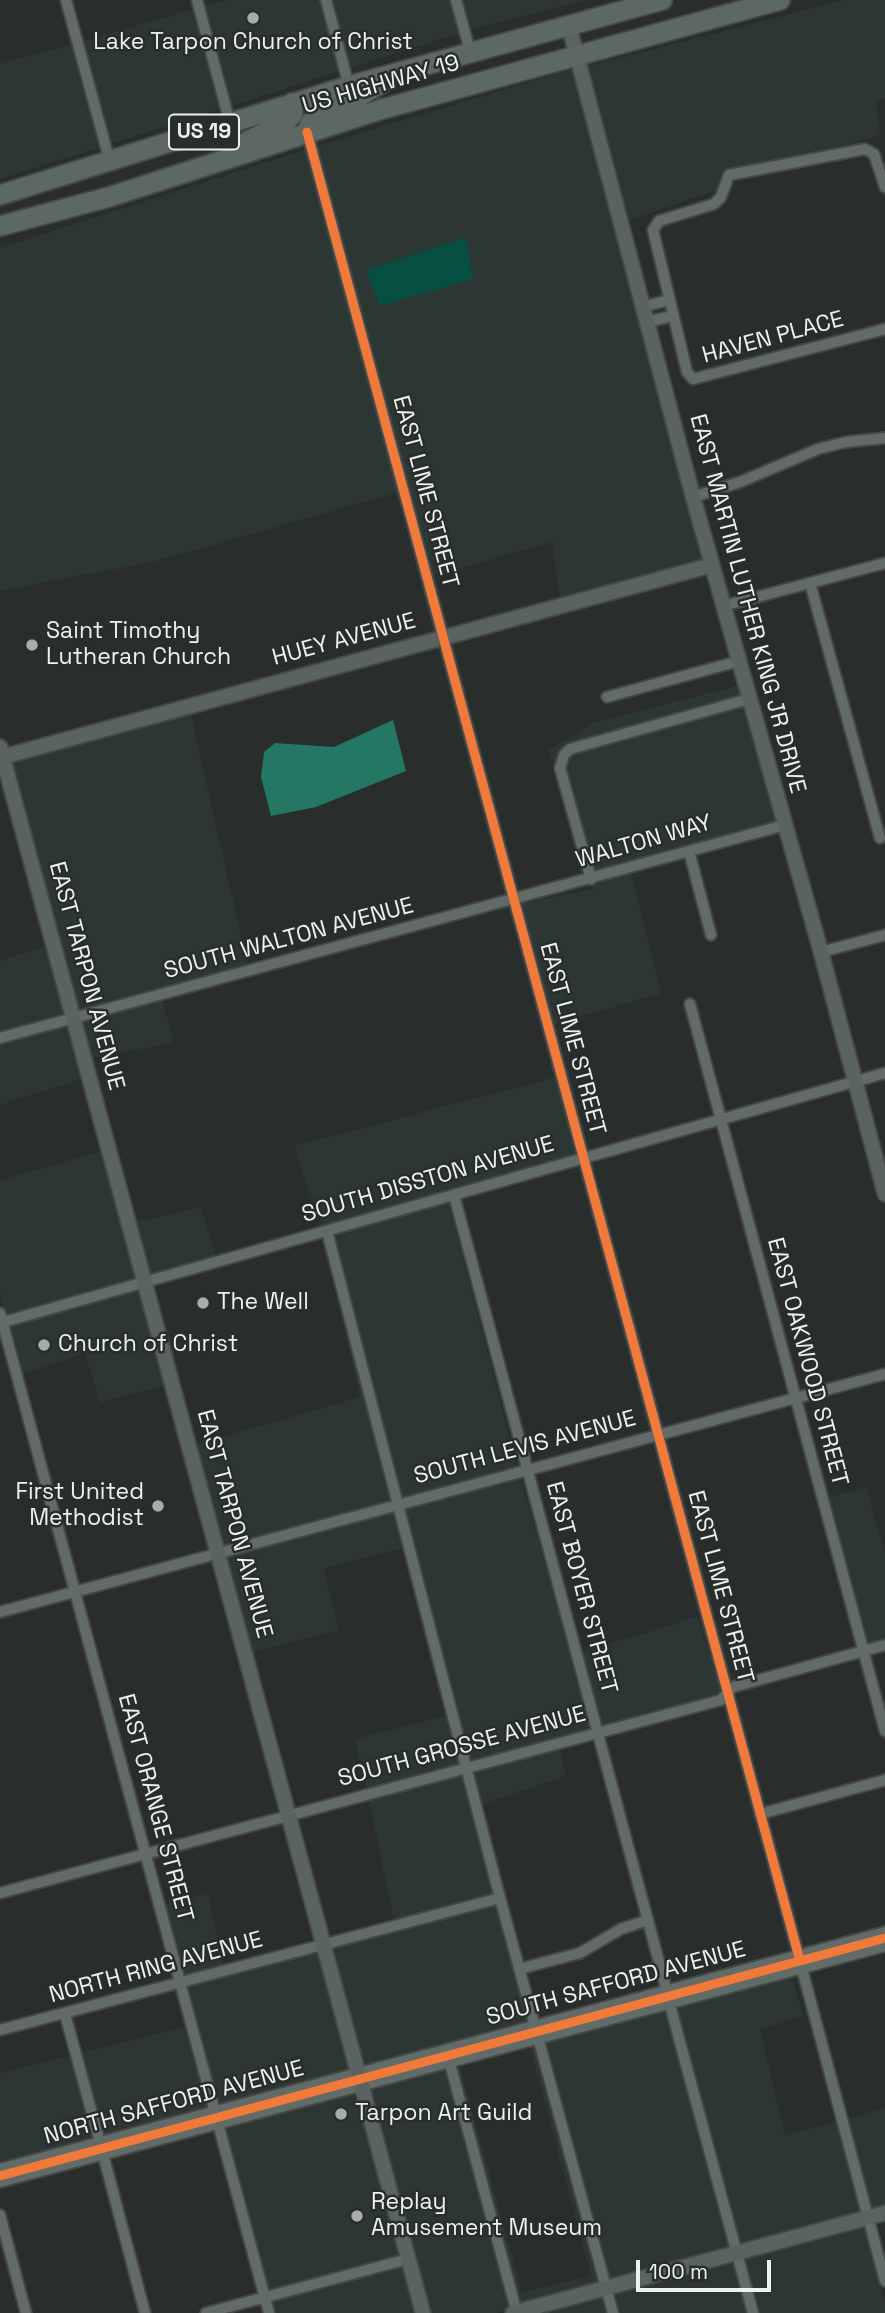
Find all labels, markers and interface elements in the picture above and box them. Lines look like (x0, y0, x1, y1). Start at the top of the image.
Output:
marker: Lake Tarpon Church of Christ (245, 10, 261, 26)
place label: Lake Tarpon Church of Christ (93, 29, 413, 57)
street label: US HIGHWAY 19 (299, 49, 463, 121)
road number: US 19 (169, 114, 239, 150)
street label: HAVEN PLACE (699, 306, 847, 370)
street label: EAST LIME STREET (386, 393, 464, 591)
street label: EAST MARTIN LUTHER KING JR DRIVE (683, 411, 811, 797)
street label: HUEY AVENUE (269, 608, 419, 672)
place label: Saint Timothy Lutheran Church (46, 618, 231, 672)
marker: Saint Timothy Lutheran Church (24, 637, 40, 653)
street label: WALTON WAY (573, 809, 715, 875)
street label: EAST TARPON AVENUE (42, 859, 130, 1093)
street label: SOUTH WALTON AVENUE (161, 892, 417, 986)
street label: EAST LIME STREET (533, 940, 611, 1138)
street label: SOUTH DISSTON AVENUE (299, 1131, 557, 1229)
street label: EAST OAKWOOD STREET (761, 1235, 853, 1489)
place label: The Well (217, 1289, 309, 1317)
marker: The Well (195, 1295, 211, 1311)
place label: Church of Christ (58, 1331, 238, 1359)
marker: Church of Christ (36, 1337, 52, 1353)
street label: SOUTH LEVIS AVENUE (411, 1405, 639, 1491)
street label: EAST TARPON AVENUE (190, 1407, 278, 1641)
place label: First United Methodist (16, 1479, 144, 1533)
street label: EAST BOYER STREET (539, 1479, 623, 1697)
street label: EAST LIME STREET (681, 1488, 759, 1686)
marker: First United Methodist (150, 1498, 166, 1514)
street label: EAST ORANGE STREET (111, 1691, 199, 1925)
street label: SOUTH GROSSE AVENUE (335, 1701, 589, 1793)
street label: NORTH RING AVENUE (46, 1926, 266, 2010)
street label: SOUTH SAFFORD AVENUE (483, 1936, 749, 2032)
street label: NORTH SAFFORD AVENUE (41, 2055, 307, 2151)
place label: Tarpon Art Guild (355, 2100, 532, 2128)
marker: Tarpon Art Guild (333, 2106, 349, 2122)
place label: Replay Amusement Museum (371, 2189, 602, 2243)
marker: Replay Amusement Museum (349, 2208, 365, 2224)
scale bar (640, 2246, 775, 2290)
text: 100 m (649, 2258, 708, 2285)

